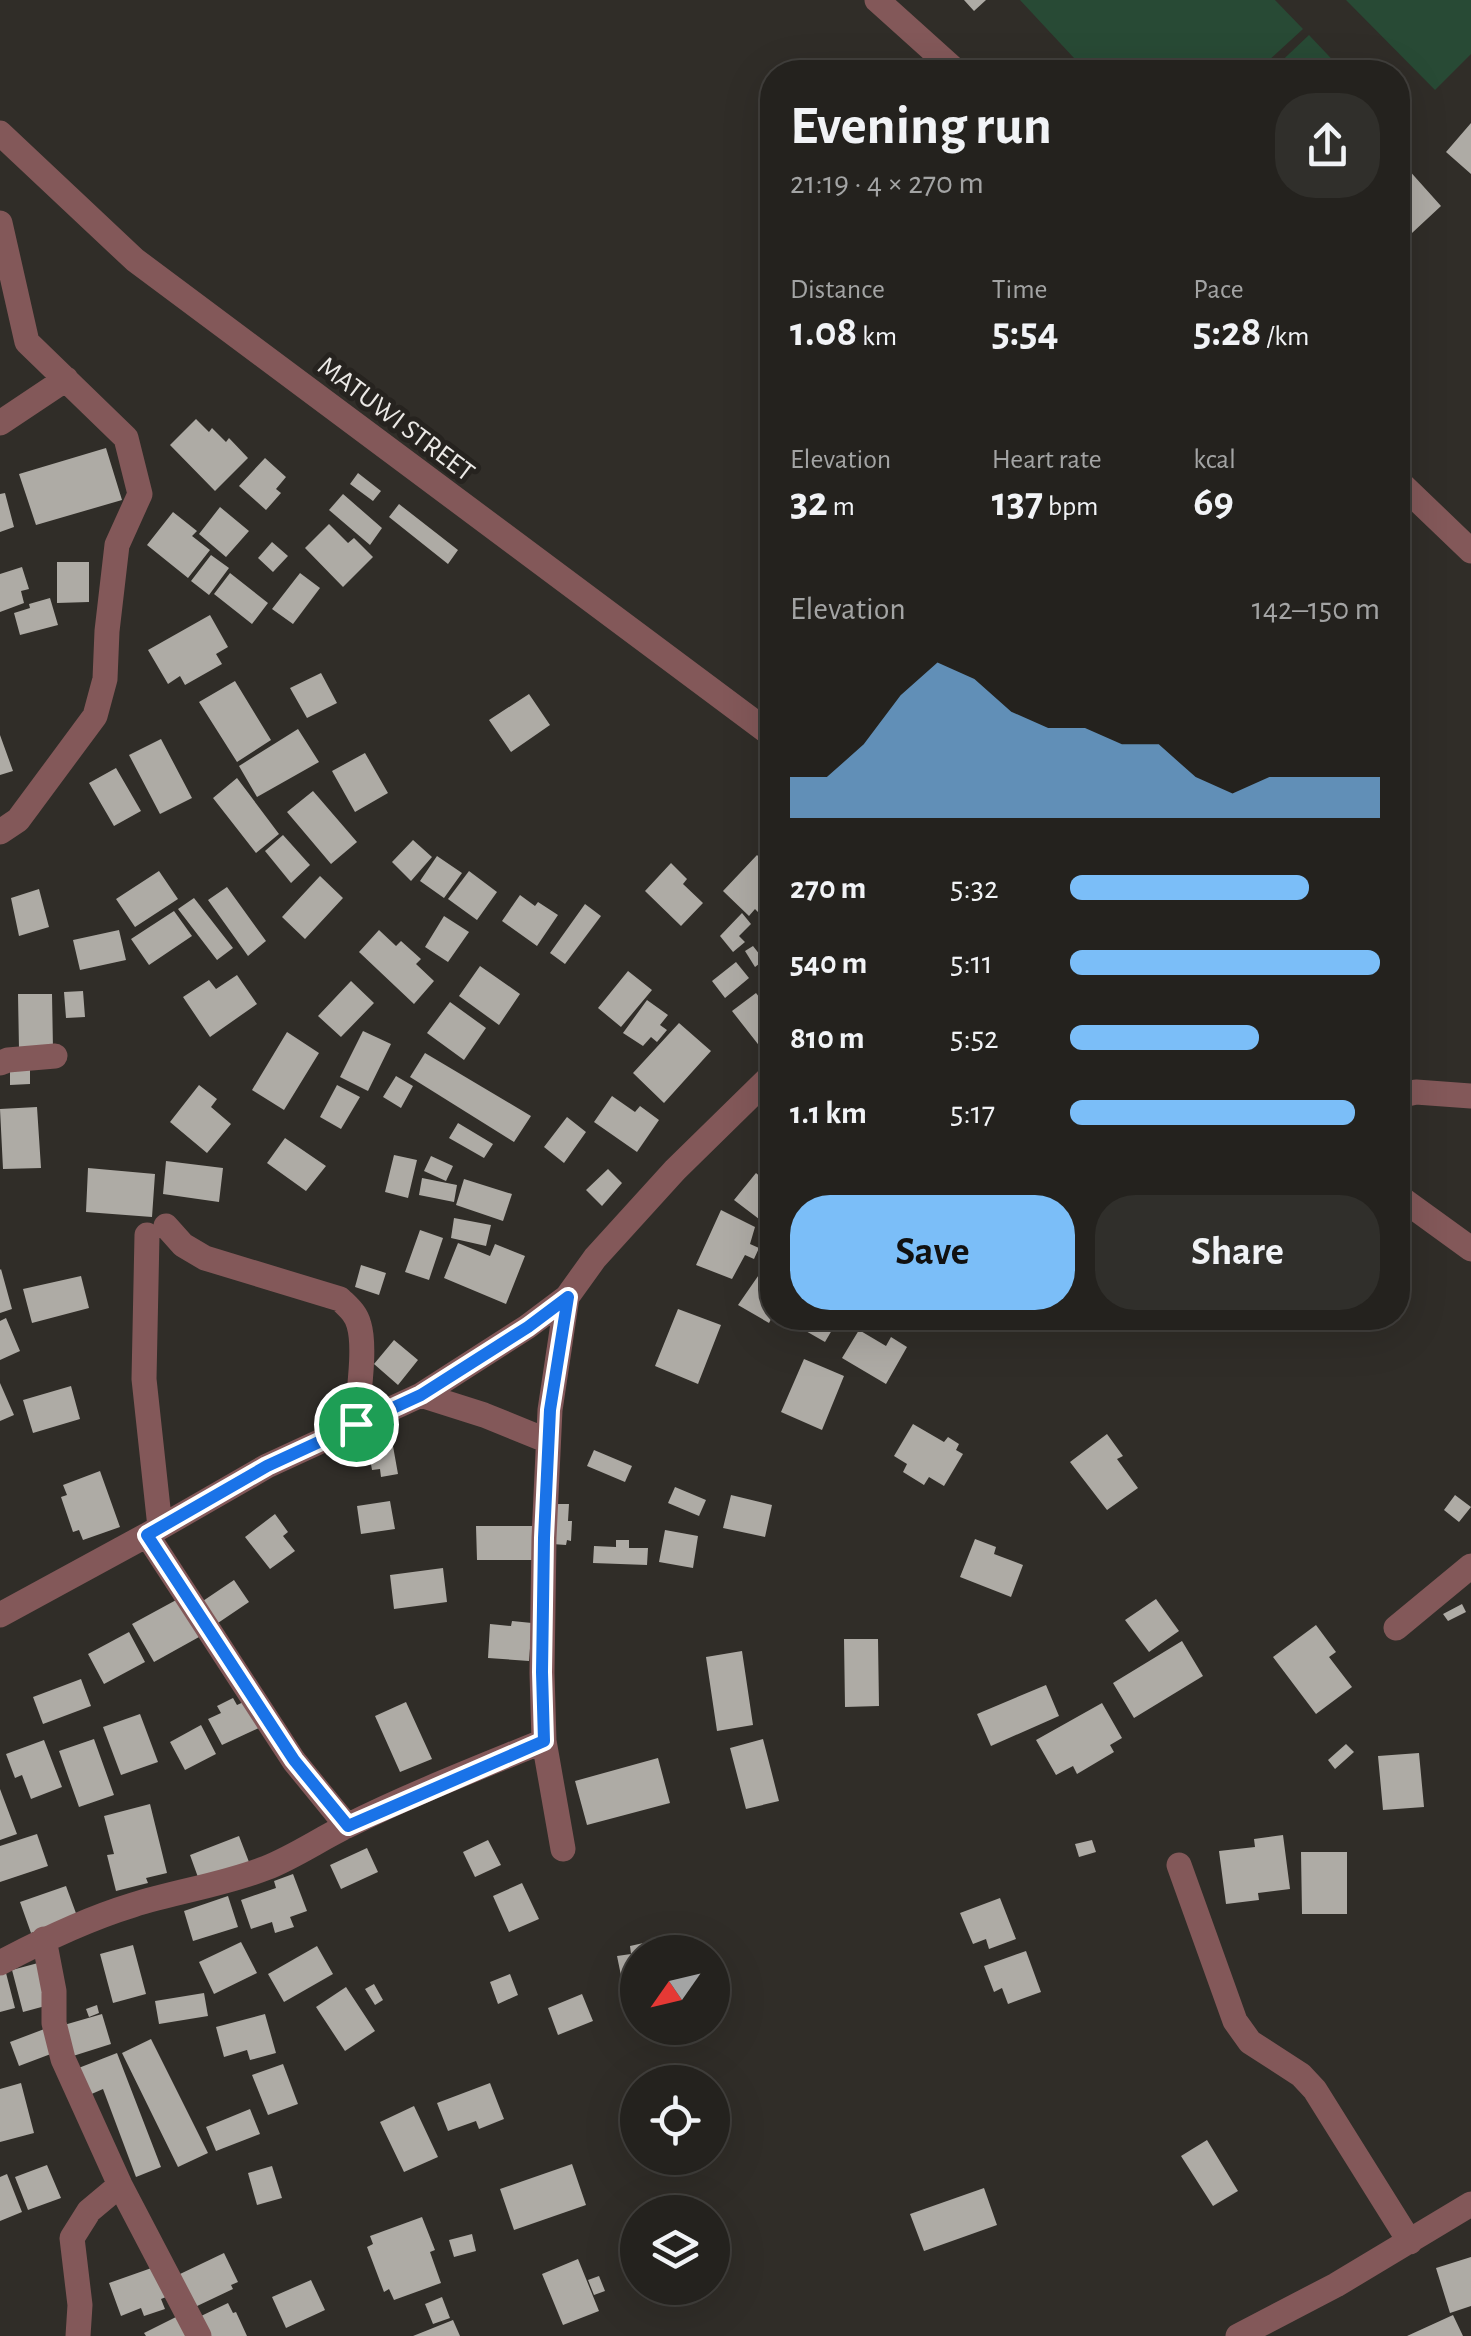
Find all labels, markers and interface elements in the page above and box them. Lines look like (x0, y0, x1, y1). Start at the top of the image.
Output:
button: share (1275, 93, 1380, 198)
text: Evening run (790, 99, 1052, 154)
text: 21:19 · 4 × 270 m (790, 167, 984, 199)
text: Distance (790, 276, 885, 304)
text: Time (992, 276, 1047, 304)
text: Pace (1193, 276, 1244, 304)
text: 1.08 (790, 311, 857, 353)
text: 5:54 (992, 311, 1059, 353)
text: 5:28 (1193, 311, 1262, 353)
text: km (857, 323, 897, 351)
text: /km (1262, 323, 1309, 351)
street label: MATUWI STREET (312, 352, 479, 487)
text: Elevation (790, 446, 891, 474)
text: Heart rate (992, 446, 1102, 474)
text: kcal (1193, 446, 1236, 474)
text: 32 (790, 481, 828, 523)
text: 137 (992, 481, 1043, 523)
text: 69 (1193, 481, 1234, 523)
text: m (828, 493, 855, 521)
text: bpm (1043, 493, 1098, 521)
text: Elevation (790, 593, 906, 625)
text: 142–150 m (1252, 593, 1380, 625)
text: 270 m (790, 872, 866, 904)
text: 5:32 (950, 872, 998, 904)
text: 540 m (790, 947, 867, 979)
text: 5:11 (950, 947, 993, 979)
text: 810 m (790, 1022, 865, 1054)
text: 5:52 (950, 1022, 999, 1054)
text: 1.1 km (790, 1097, 867, 1129)
text: 5:17 (950, 1097, 995, 1129)
button: Save (790, 1195, 1075, 1310)
button: Share (1095, 1195, 1380, 1310)
pin (314, 1382, 399, 1467)
icon: arrive (329, 1397, 384, 1452)
north arrow (620, 1935, 730, 2045)
map controls (620, 1935, 730, 2305)
button: locate (620, 2065, 730, 2175)
button: layers (620, 2195, 730, 2305)

